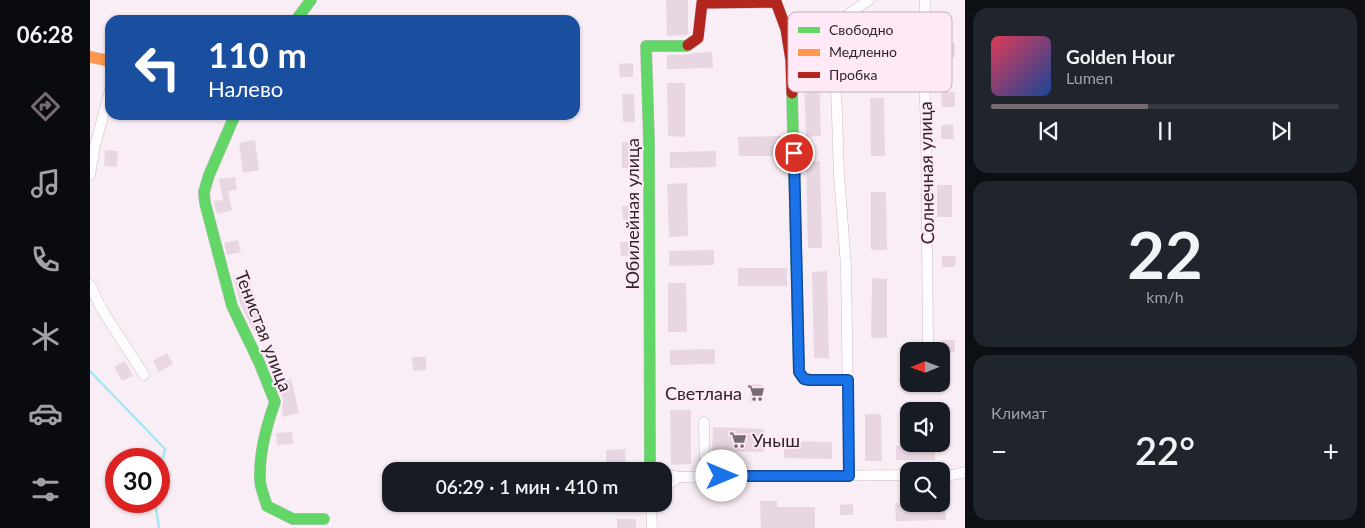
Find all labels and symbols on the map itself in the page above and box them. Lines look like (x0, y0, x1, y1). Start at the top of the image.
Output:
legend (788, 12, 952, 92)
text: Свободно (829, 21, 894, 38)
text: Медленно (829, 43, 897, 60)
text: Пробка (829, 66, 877, 83)
street label: Солнечная улица (914, 101, 938, 245)
pin (773, 132, 815, 174)
street label: Юбилейная улица (621, 138, 643, 290)
street label: Тенистая улица (231, 267, 297, 395)
north arrow (900, 342, 950, 392)
place label: Светлана (665, 382, 742, 404)
supermarket icon: Светлана (746, 383, 766, 403)
place label: Уныш (752, 429, 800, 451)
supermarket icon: Уныш (728, 430, 748, 450)
speed limit sign: 30 (105, 448, 170, 513)
position arrow (695, 449, 747, 501)

